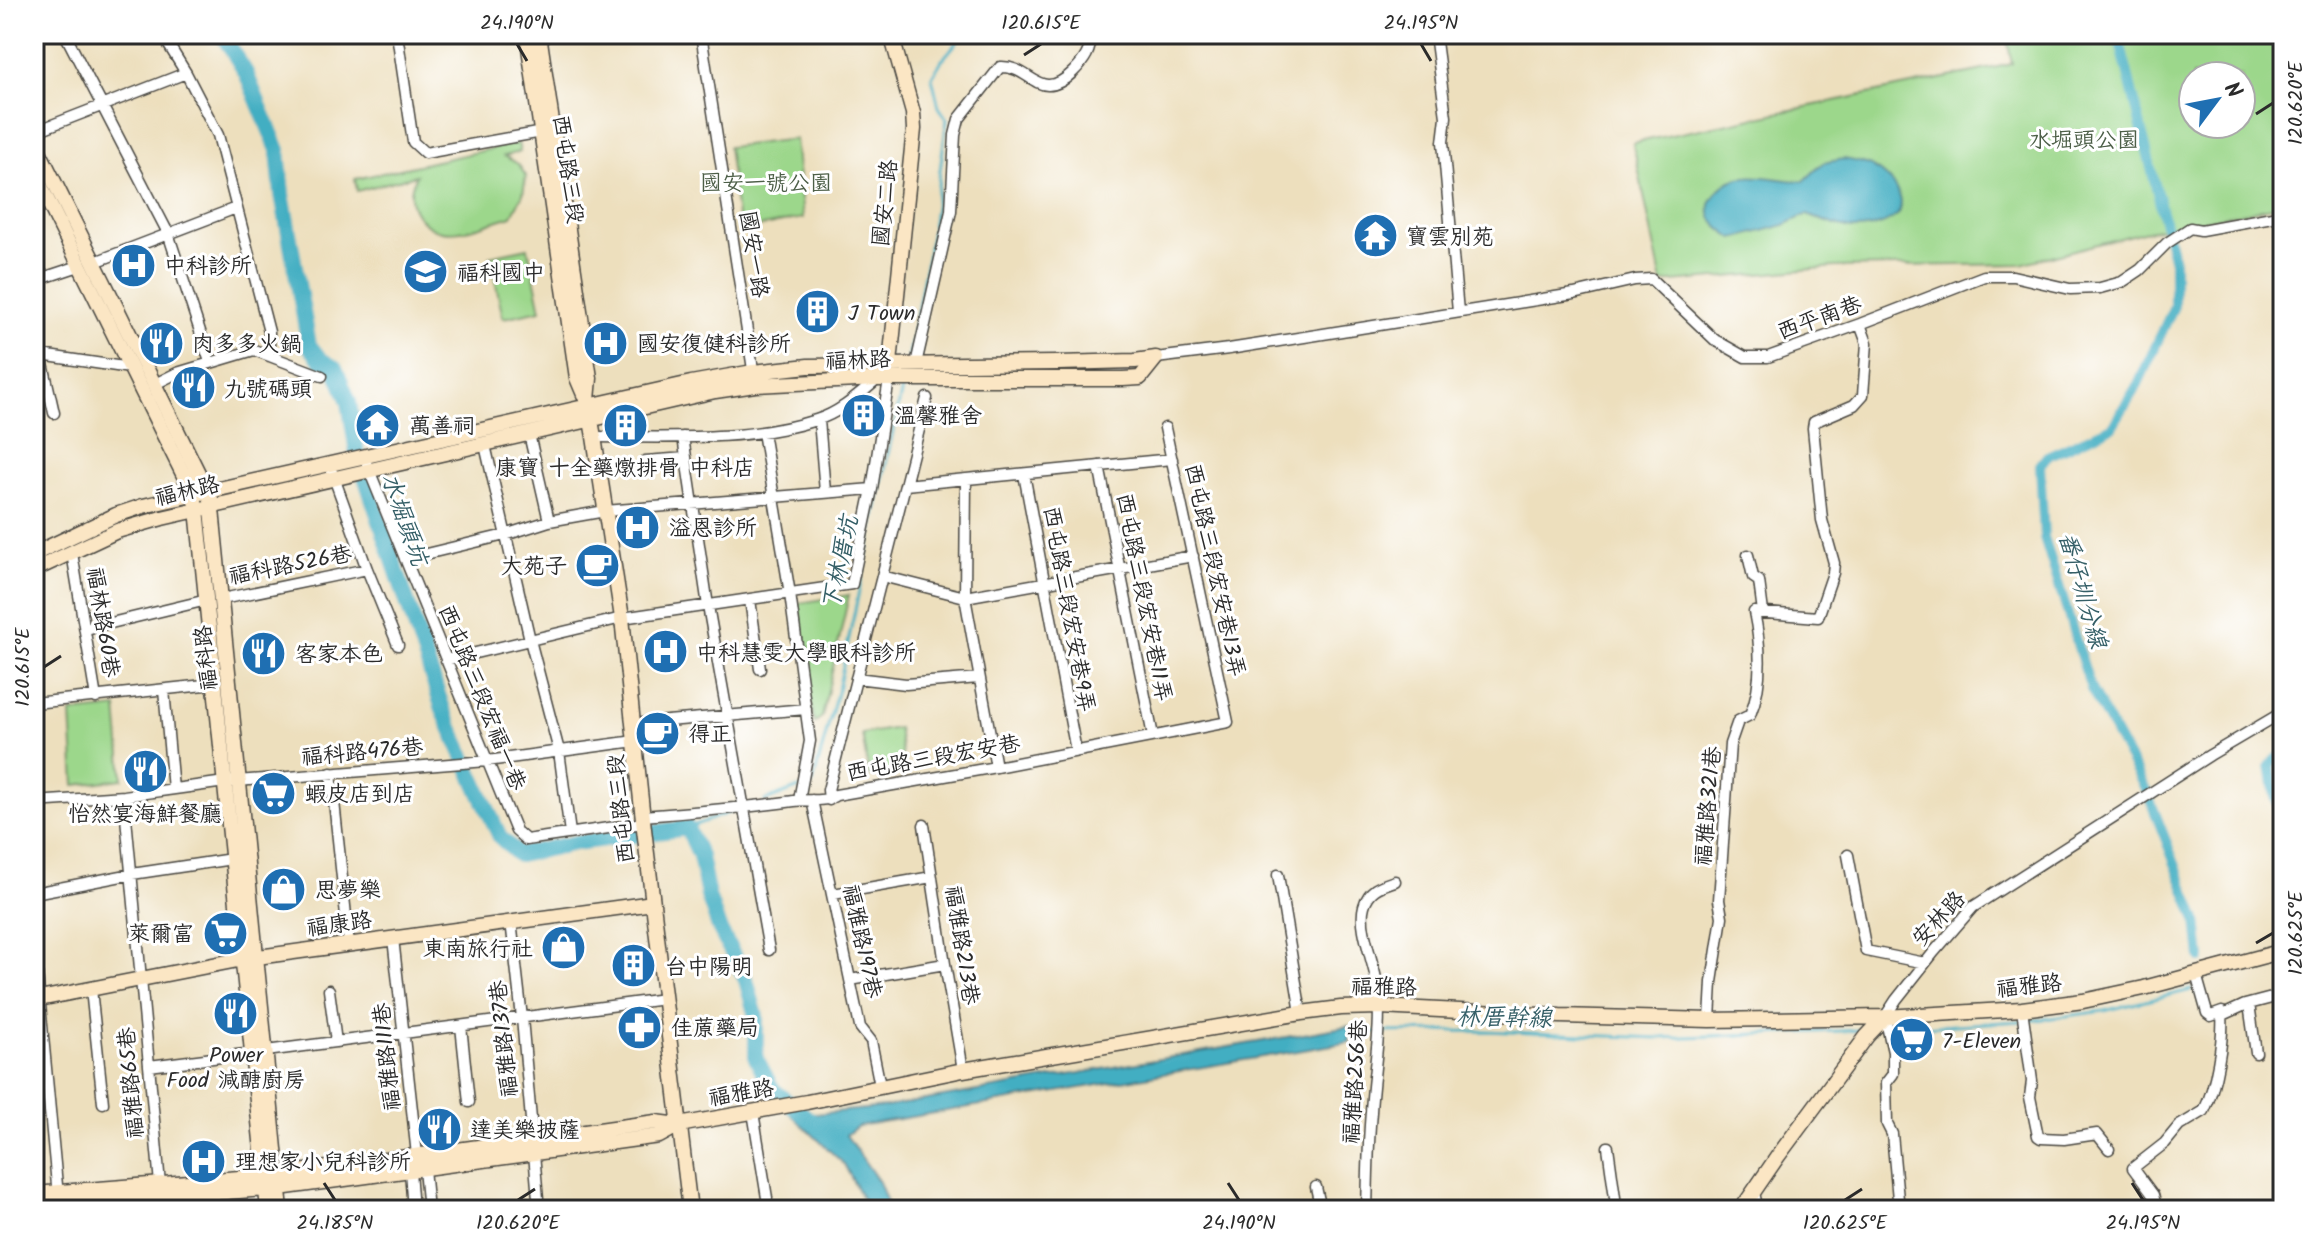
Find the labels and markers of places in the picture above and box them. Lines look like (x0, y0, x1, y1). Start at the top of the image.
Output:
temple icon: 寶雲別苑 (1351, 212, 1399, 260)
place label: 寶雲別苑 (1406, 221, 1494, 256)
hospital icon: 中科診所 (109, 241, 157, 289)
school or university icon: 福科國中 (402, 248, 450, 296)
place label: 中科診所 (164, 250, 252, 285)
place label: 福科國中 (457, 257, 545, 292)
building icon: J Town (793, 288, 841, 336)
place label: J Town (848, 297, 915, 332)
restaurant icon: 肉多多火鍋 (137, 319, 185, 367)
hospital icon: 國安復健科診所 (582, 319, 630, 367)
place label: 肉多多火鍋 (192, 328, 302, 363)
place label: 國安復健科診所 (637, 328, 791, 363)
restaurant icon: 九號碼頭 (169, 364, 217, 412)
place label: 九號碼頭 (224, 373, 312, 408)
building icon: 溫馨雅舍 (839, 391, 887, 439)
place label: 溫馨雅舍 (894, 400, 982, 435)
temple icon: 萬善祠 (354, 401, 402, 449)
building icon: 康寶 十全藥燉排骨 中科店 (601, 402, 649, 450)
place label: 萬善祠 (409, 410, 475, 445)
place label: 康寶 十全藥燉排骨 中科店 (495, 452, 755, 487)
hospital icon: 溢恩診所 (614, 503, 662, 551)
place label: 溢恩診所 (669, 512, 757, 547)
cafe icon: 大苑子 (574, 541, 622, 589)
place label: 大苑子 (501, 550, 567, 585)
hospital icon: 中科慧雯大學眼科診所 (641, 628, 689, 676)
restaurant icon: 客家本色 (240, 629, 288, 677)
place label: 中科慧雯大學眼科診所 (696, 637, 916, 672)
place label: 客家本色 (295, 638, 383, 673)
cafe icon: 得正 (633, 709, 681, 757)
place label: 得正 (688, 718, 732, 753)
restaurant icon: 怡然宴海鮮餐廳 (121, 748, 169, 796)
supermarket icon: 蝦皮店到店 (250, 769, 298, 817)
place label: 蝦皮店到店 (305, 778, 415, 813)
place label: 怡然宴海鮮餐廳 (68, 798, 222, 833)
shop icon: 思夢樂 (260, 865, 308, 913)
place label: 思夢樂 (315, 874, 381, 909)
supermarket icon: 萊爾富 (201, 909, 249, 957)
place label: 萊爾富 (128, 918, 194, 953)
shop icon: 東南旅行社 (540, 924, 588, 972)
place label: 東南旅行社 (423, 933, 533, 968)
building icon: 台中陽明 (610, 942, 658, 990)
place label: 台中陽明 (665, 951, 753, 986)
restaurant icon: Power Food 減醣廚房 (212, 989, 260, 1037)
pharmacy icon: 佳蒝藥局 (616, 1003, 664, 1051)
place label: 佳蒝藥局 (671, 1012, 759, 1047)
supermarket icon: 7-Eleven (1887, 1016, 1935, 1064)
place label: 7-Eleven (1942, 1025, 2021, 1060)
place label: Power Food 減醣廚房 (166, 1039, 306, 1099)
restaurant icon: 達美樂披薩 (415, 1105, 463, 1153)
place label: 達美樂披薩 (470, 1114, 580, 1149)
hospital icon: 理想家小兒科診所 (180, 1137, 228, 1185)
place label: 理想家小兒科診所 (235, 1146, 411, 1181)

